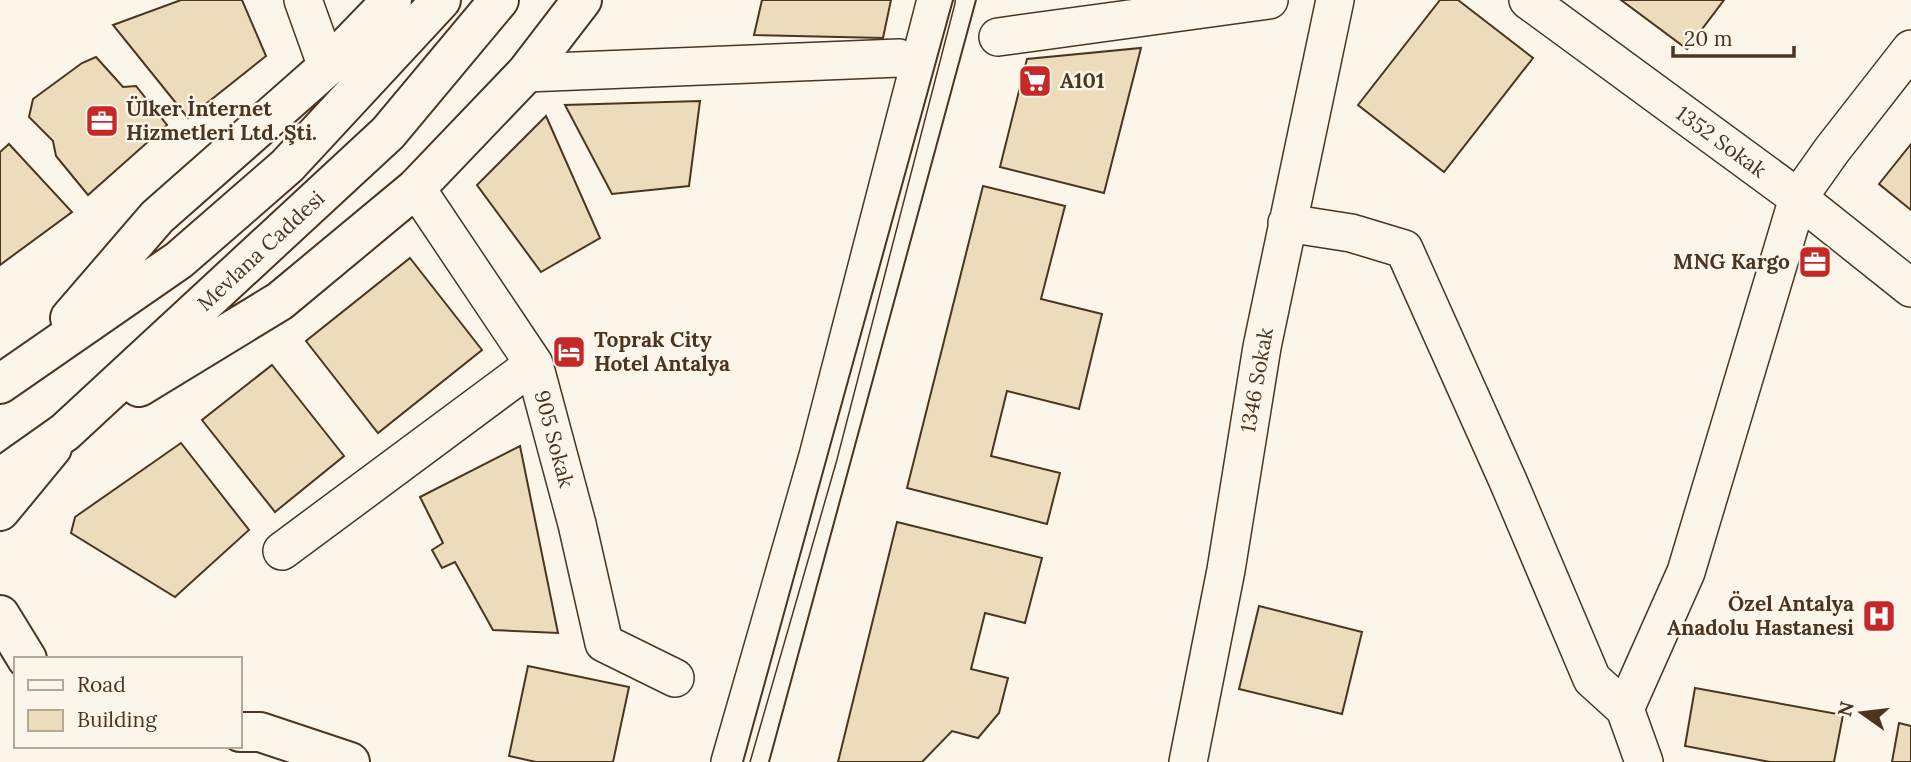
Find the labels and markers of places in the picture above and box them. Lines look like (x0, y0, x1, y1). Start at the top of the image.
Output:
supermarket icon: A101 (1016, 62, 1054, 100)
place label: A101 (1060, 67, 1104, 94)
place label: Ülker İnternet Hizmetleri Ltd. Şti. (126, 95, 317, 146)
office icon: Ülker İnternet Hizmetleri Ltd. Şti. (83, 102, 121, 140)
office icon: MNG Kargo (1796, 243, 1834, 281)
place label: MNG Kargo (1673, 248, 1790, 275)
place label: Toprak City Hotel Antalya (594, 326, 730, 377)
hotel icon: Toprak City Hotel Antalya (550, 333, 588, 371)
place label: Özel Antalya Anadolu Hastanesi (1667, 590, 1854, 641)
hospital icon: Özel Antalya Anadolu Hastanesi (1860, 597, 1898, 635)

